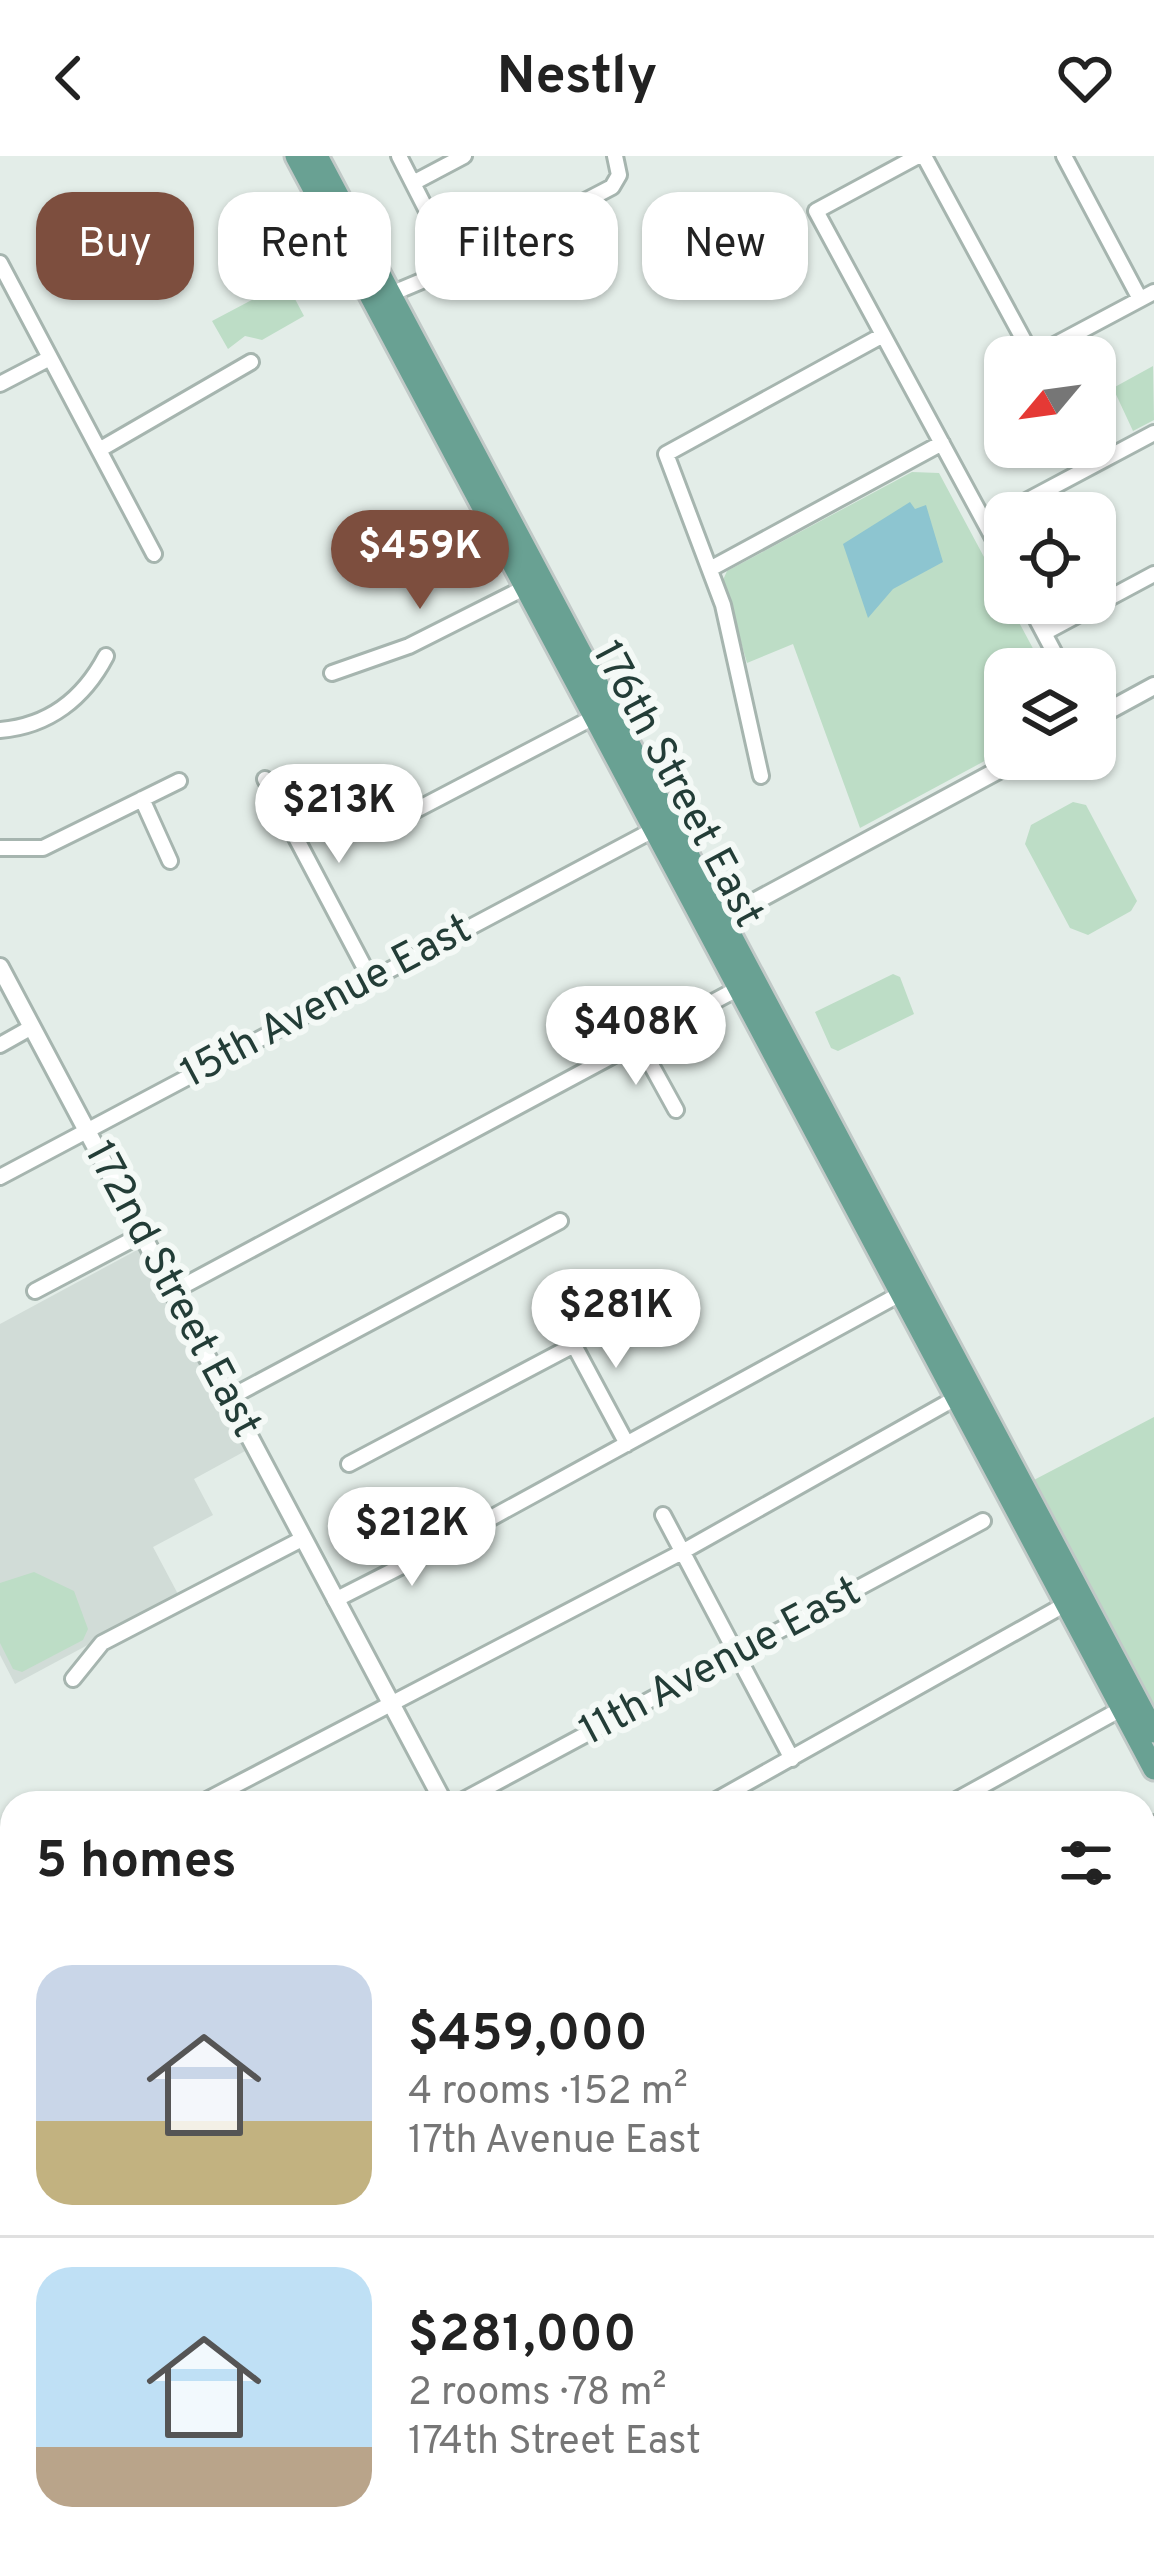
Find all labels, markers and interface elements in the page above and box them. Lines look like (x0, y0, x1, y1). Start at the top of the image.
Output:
text: Nestly (497, 44, 657, 113)
icon: back (36, 45, 102, 111)
icon: heart (1052, 45, 1118, 111)
chip: Buy (36, 192, 194, 300)
chip: Rent (218, 192, 391, 300)
chip: Filters (415, 192, 618, 300)
chip: New (642, 192, 808, 300)
north arrow (984, 336, 1116, 468)
map controls (984, 336, 1116, 780)
button: locate (984, 492, 1116, 624)
pin: $459K (336, 510, 504, 612)
text: $459K (358, 524, 482, 573)
street label: 176th Street East (578, 633, 774, 937)
button: layers (984, 648, 1116, 780)
pin: $213K (255, 764, 423, 866)
text: $213K (282, 778, 396, 827)
street label: 15th Avenue East (173, 904, 481, 1102)
pin: $408K (552, 986, 720, 1088)
text: $408K (573, 1000, 699, 1049)
street label: 172nd Street East (71, 1133, 271, 1447)
pin: $281K (532, 1269, 700, 1371)
text: $281K (559, 1283, 673, 1332)
pin: $212K (328, 1487, 496, 1589)
text: $212K (355, 1501, 469, 1550)
street label: 11th Avenue East (571, 1567, 871, 1759)
icon: filters (1053, 1830, 1119, 1896)
text: 5 homes (36, 1831, 237, 1896)
text: $459,000 (408, 2004, 648, 2069)
icon: home (132, 2013, 276, 2157)
text: 4 rooms · 152 m² (408, 2069, 688, 2118)
text: 17th Avenue East (408, 2118, 701, 2167)
text: $281,000 (408, 2305, 637, 2370)
icon: home (132, 2315, 276, 2459)
text: 2 rooms · 78 m² (408, 2370, 667, 2419)
text: 174th Street East (408, 2419, 701, 2468)

